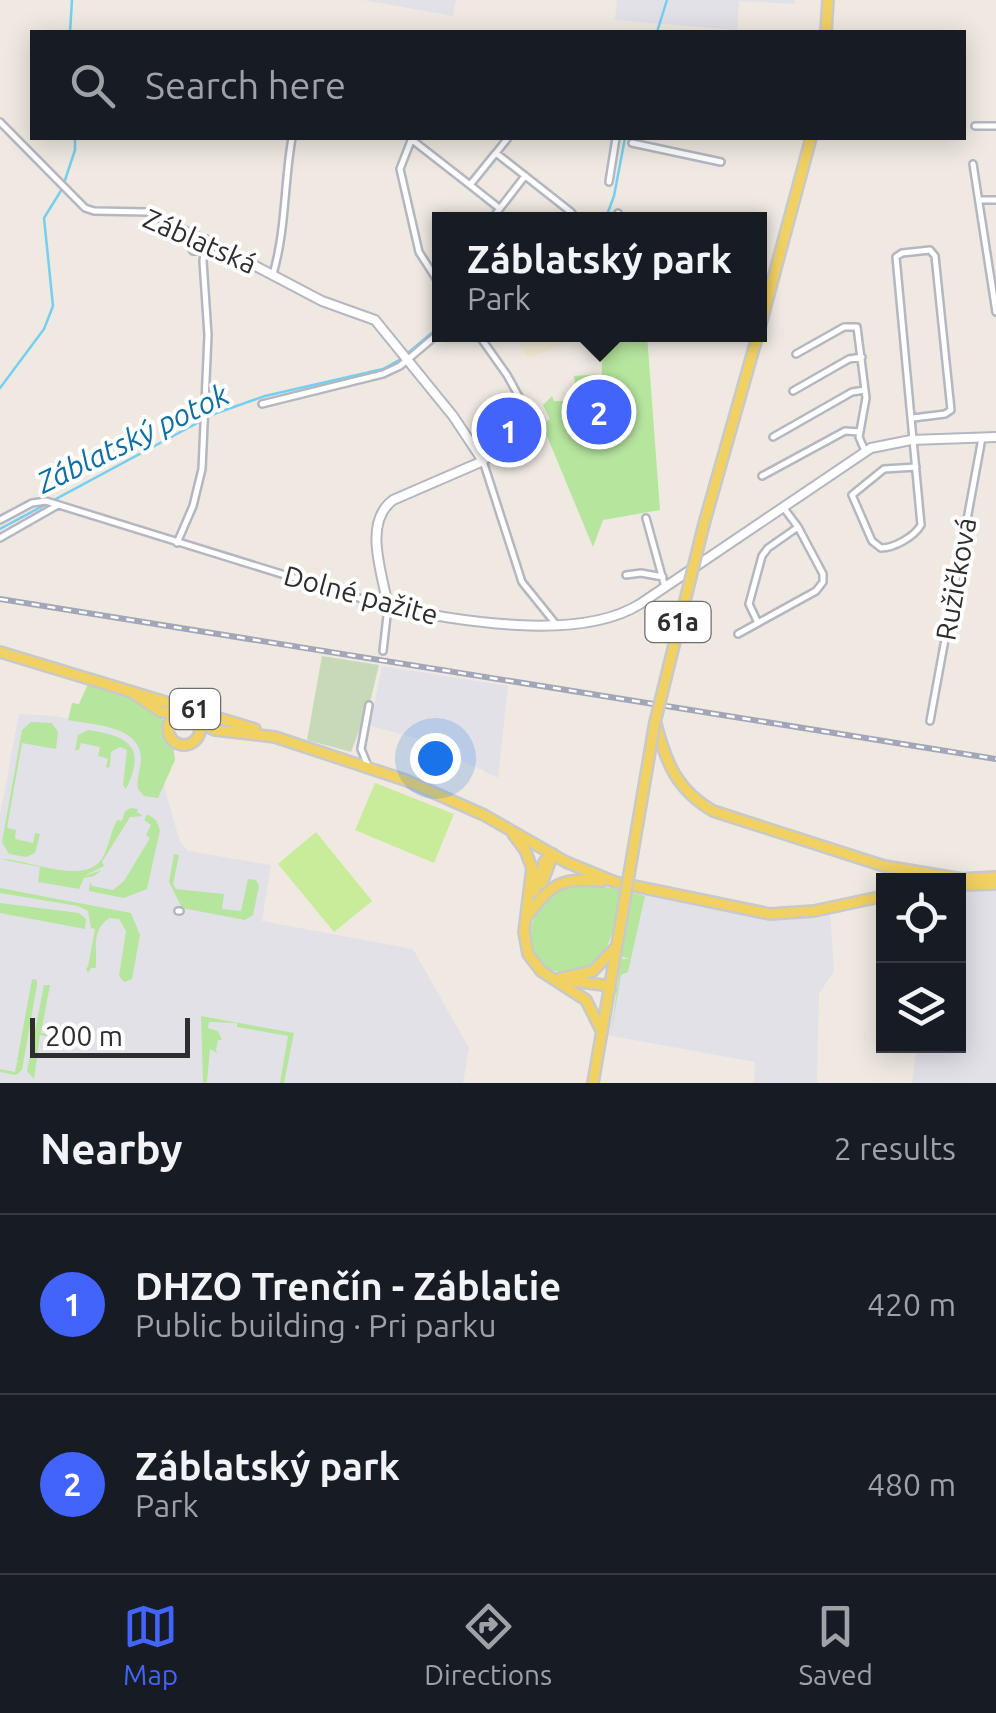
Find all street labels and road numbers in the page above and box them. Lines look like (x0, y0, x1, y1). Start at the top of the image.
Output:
street label: Záblatská (139, 202, 261, 279)
street label: Ružičková (929, 515, 982, 643)
street label: Dolné pažite (281, 559, 442, 630)
road number: 61a (646, 602, 710, 642)
road number: 61 (170, 689, 220, 729)

